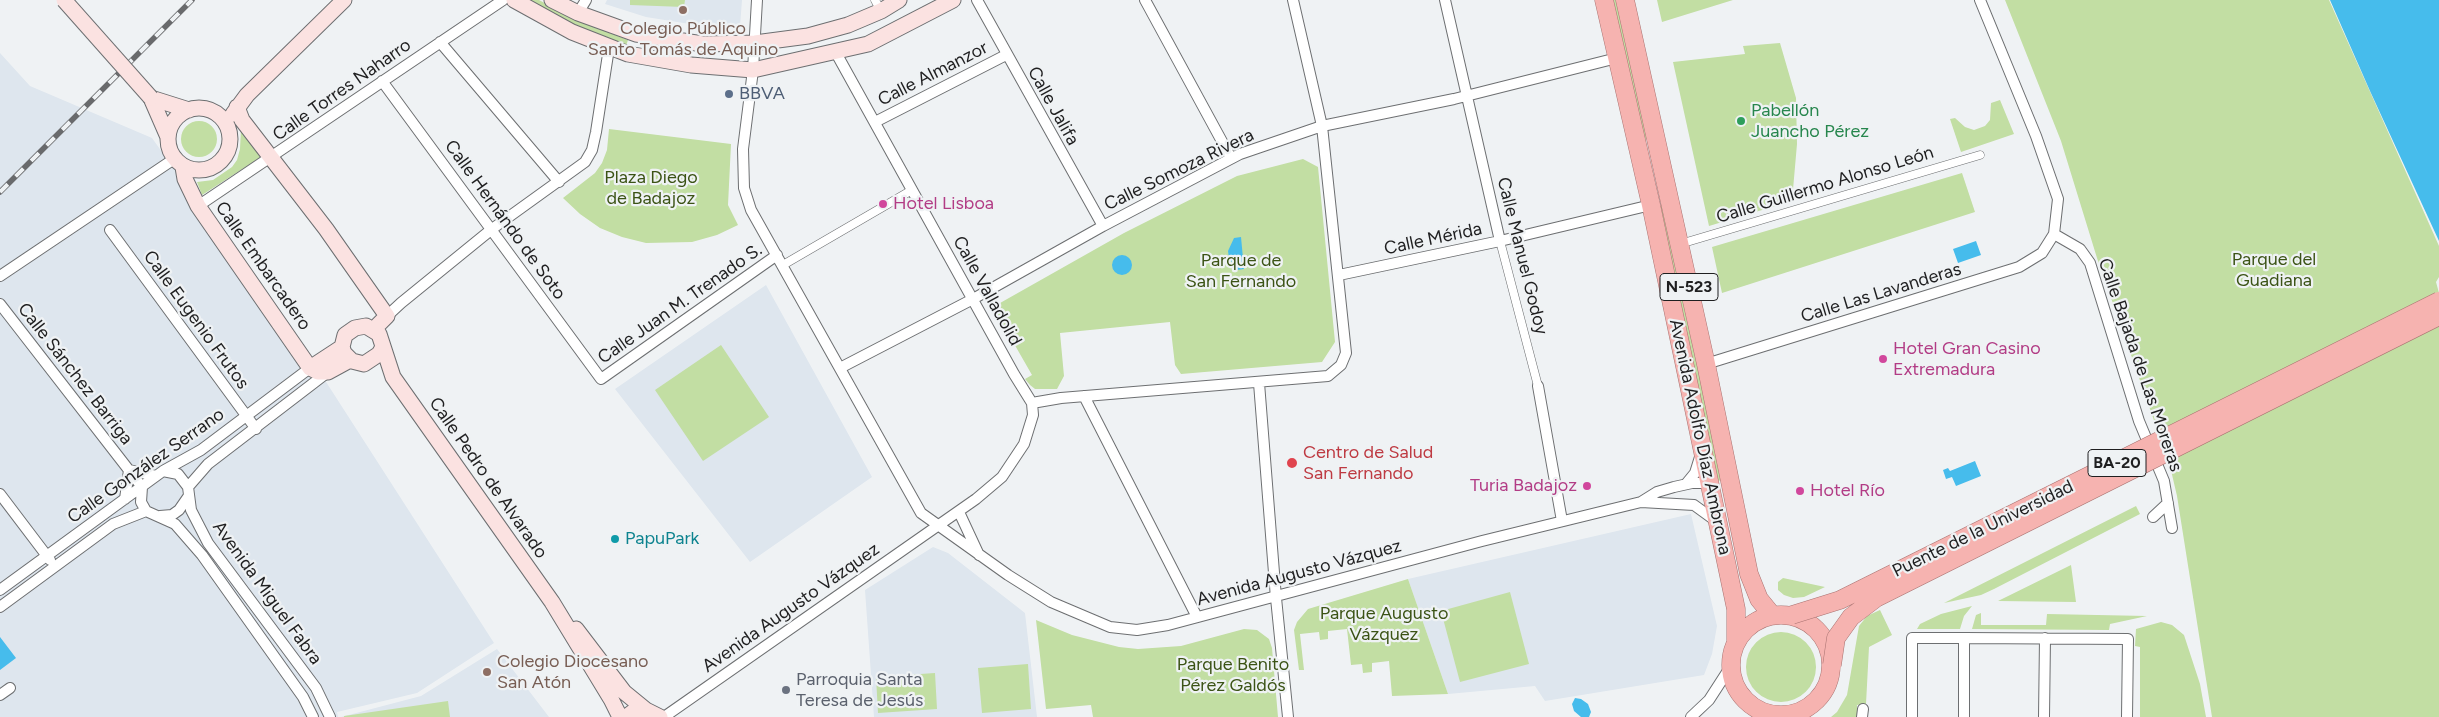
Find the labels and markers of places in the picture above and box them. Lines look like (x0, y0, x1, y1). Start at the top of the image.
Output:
marker: Colegio Público Santo Tomás de Aquino (677, 4, 689, 16)
place label: Colegio Público Santo Tomás de Aquino (588, 18, 778, 60)
place label: BBVA (739, 83, 785, 105)
marker: BBVA (723, 88, 735, 100)
place label: Pabellón Juancho Pérez (1751, 100, 1869, 142)
marker: Pabellón Juancho Pérez (1735, 115, 1747, 127)
place label: Hotel Lisboa (893, 193, 994, 215)
marker: Hotel Lisboa (877, 198, 889, 210)
place label: Hotel Gran Casino Extremadura (1893, 338, 2041, 380)
marker: Hotel Gran Casino Extremadura (1877, 353, 1889, 365)
place label: Centro de Salud San Fernando (1303, 442, 1433, 484)
marker: Centro de Salud San Fernando (1285, 456, 1299, 470)
place label: Turia Badajoz (1470, 475, 1577, 497)
marker: Turia Badajoz (1581, 480, 1593, 492)
place label: Hotel Río (1810, 480, 1885, 502)
marker: Hotel Río (1794, 485, 1806, 497)
place label: PapuPark (625, 528, 699, 550)
marker: PapuPark (609, 533, 621, 545)
place label: Colegio Diocesano San Atón (497, 651, 648, 694)
marker: Colegio Diocesano San Atón (481, 666, 493, 678)
place label: Parroquia Santa Teresa de Jesús (796, 669, 923, 712)
marker: Parroquia Santa Teresa de Jesús (780, 684, 792, 696)

